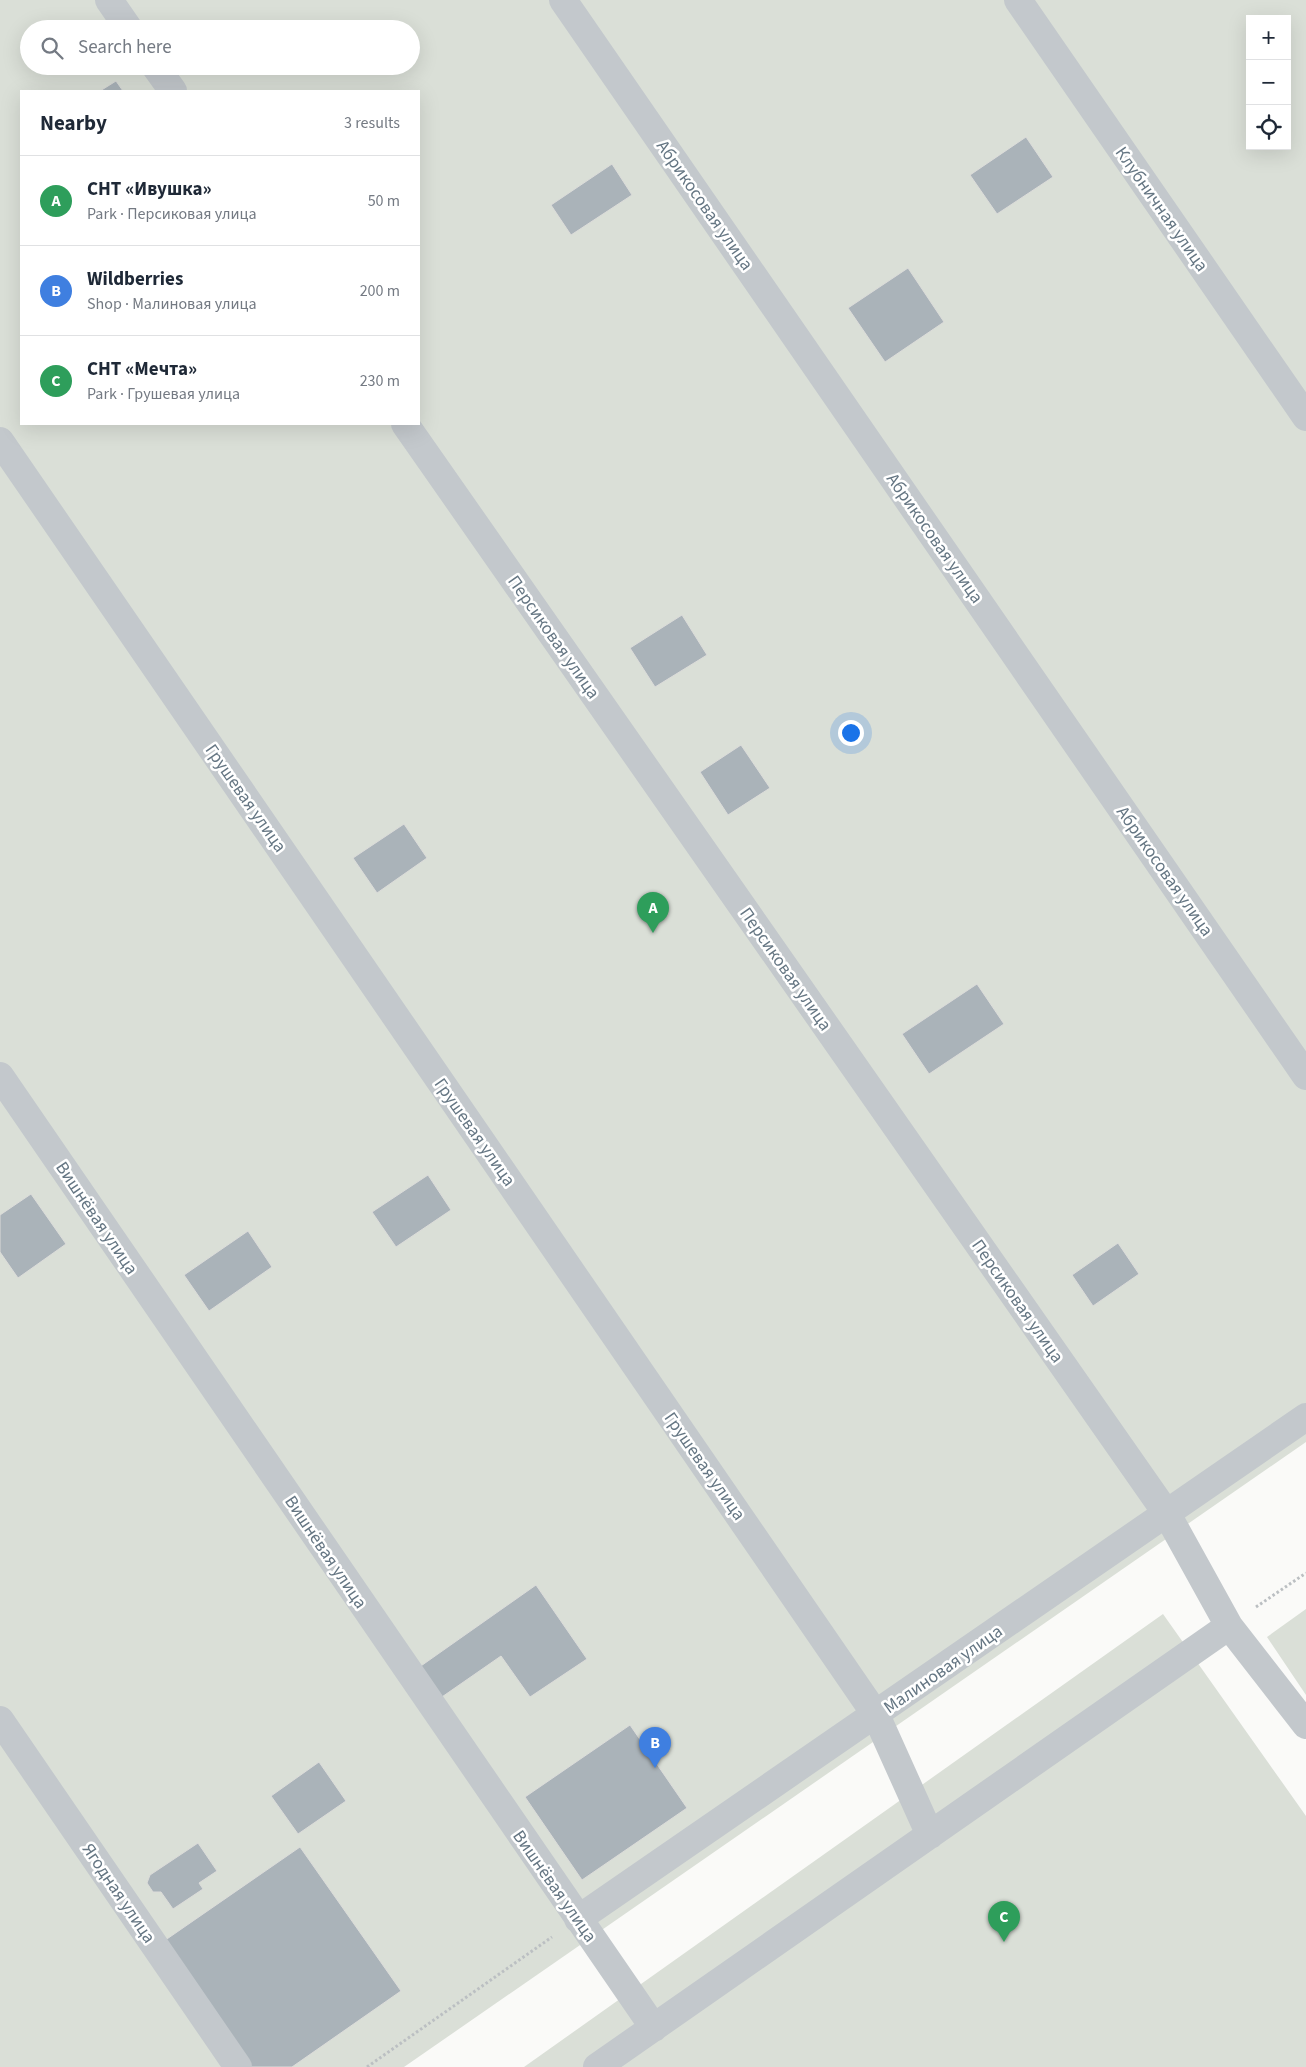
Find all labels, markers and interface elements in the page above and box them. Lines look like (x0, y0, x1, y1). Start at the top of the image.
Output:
map controls (1246, 15, 1291, 150)
button: + (1246, 15, 1291, 60)
search box (20, 20, 420, 75)
icon: search (38, 34, 66, 62)
text: Search here (78, 34, 172, 61)
button: − (1246, 60, 1291, 105)
button: locate (1246, 105, 1291, 150)
text: Nearby (40, 108, 107, 138)
text: 3 results (344, 112, 400, 134)
street label: Абрикосовая улица (650, 135, 759, 276)
street label: Клубничная улица (1109, 142, 1214, 277)
text: СНТ «Ивушка» (87, 176, 212, 203)
text: A (51, 190, 61, 212)
text: 50 m (368, 190, 400, 212)
text: Park · Персиковая улица (87, 203, 257, 225)
text: Wildberries (87, 266, 183, 293)
text: B (51, 280, 61, 302)
text: 200 m (360, 280, 400, 302)
text: Shop · Малиновая улица (87, 293, 257, 315)
text: СНТ «Мечта» (87, 356, 197, 383)
text: C (51, 370, 61, 392)
text: 230 m (360, 370, 400, 392)
text: Park · Грушевая улица (87, 383, 240, 405)
street label: Абрикосовая улица (880, 468, 989, 609)
street label: Персиковая улица (502, 571, 606, 704)
your location (838, 720, 864, 746)
street label: Грушевая улица (199, 739, 292, 857)
street label: Абрикосовая улица (1110, 801, 1219, 942)
pin: A (637, 892, 669, 933)
street label: Персиковая улица (734, 903, 838, 1036)
street label: Грушевая улица (428, 1073, 521, 1191)
street label: Вишнёвая улица (49, 1157, 144, 1280)
street label: Персиковая улица (966, 1235, 1070, 1368)
street label: Грушевая улица (658, 1407, 751, 1525)
street label: Вишнёвая улица (278, 1491, 373, 1614)
street label: Малиновая улица (879, 1619, 1008, 1720)
pin: B (639, 1727, 671, 1768)
street label: Вишнёвая улица (507, 1825, 603, 1947)
street label: Ягодная улица (76, 1838, 161, 1948)
pin: C (988, 1901, 1020, 1942)

